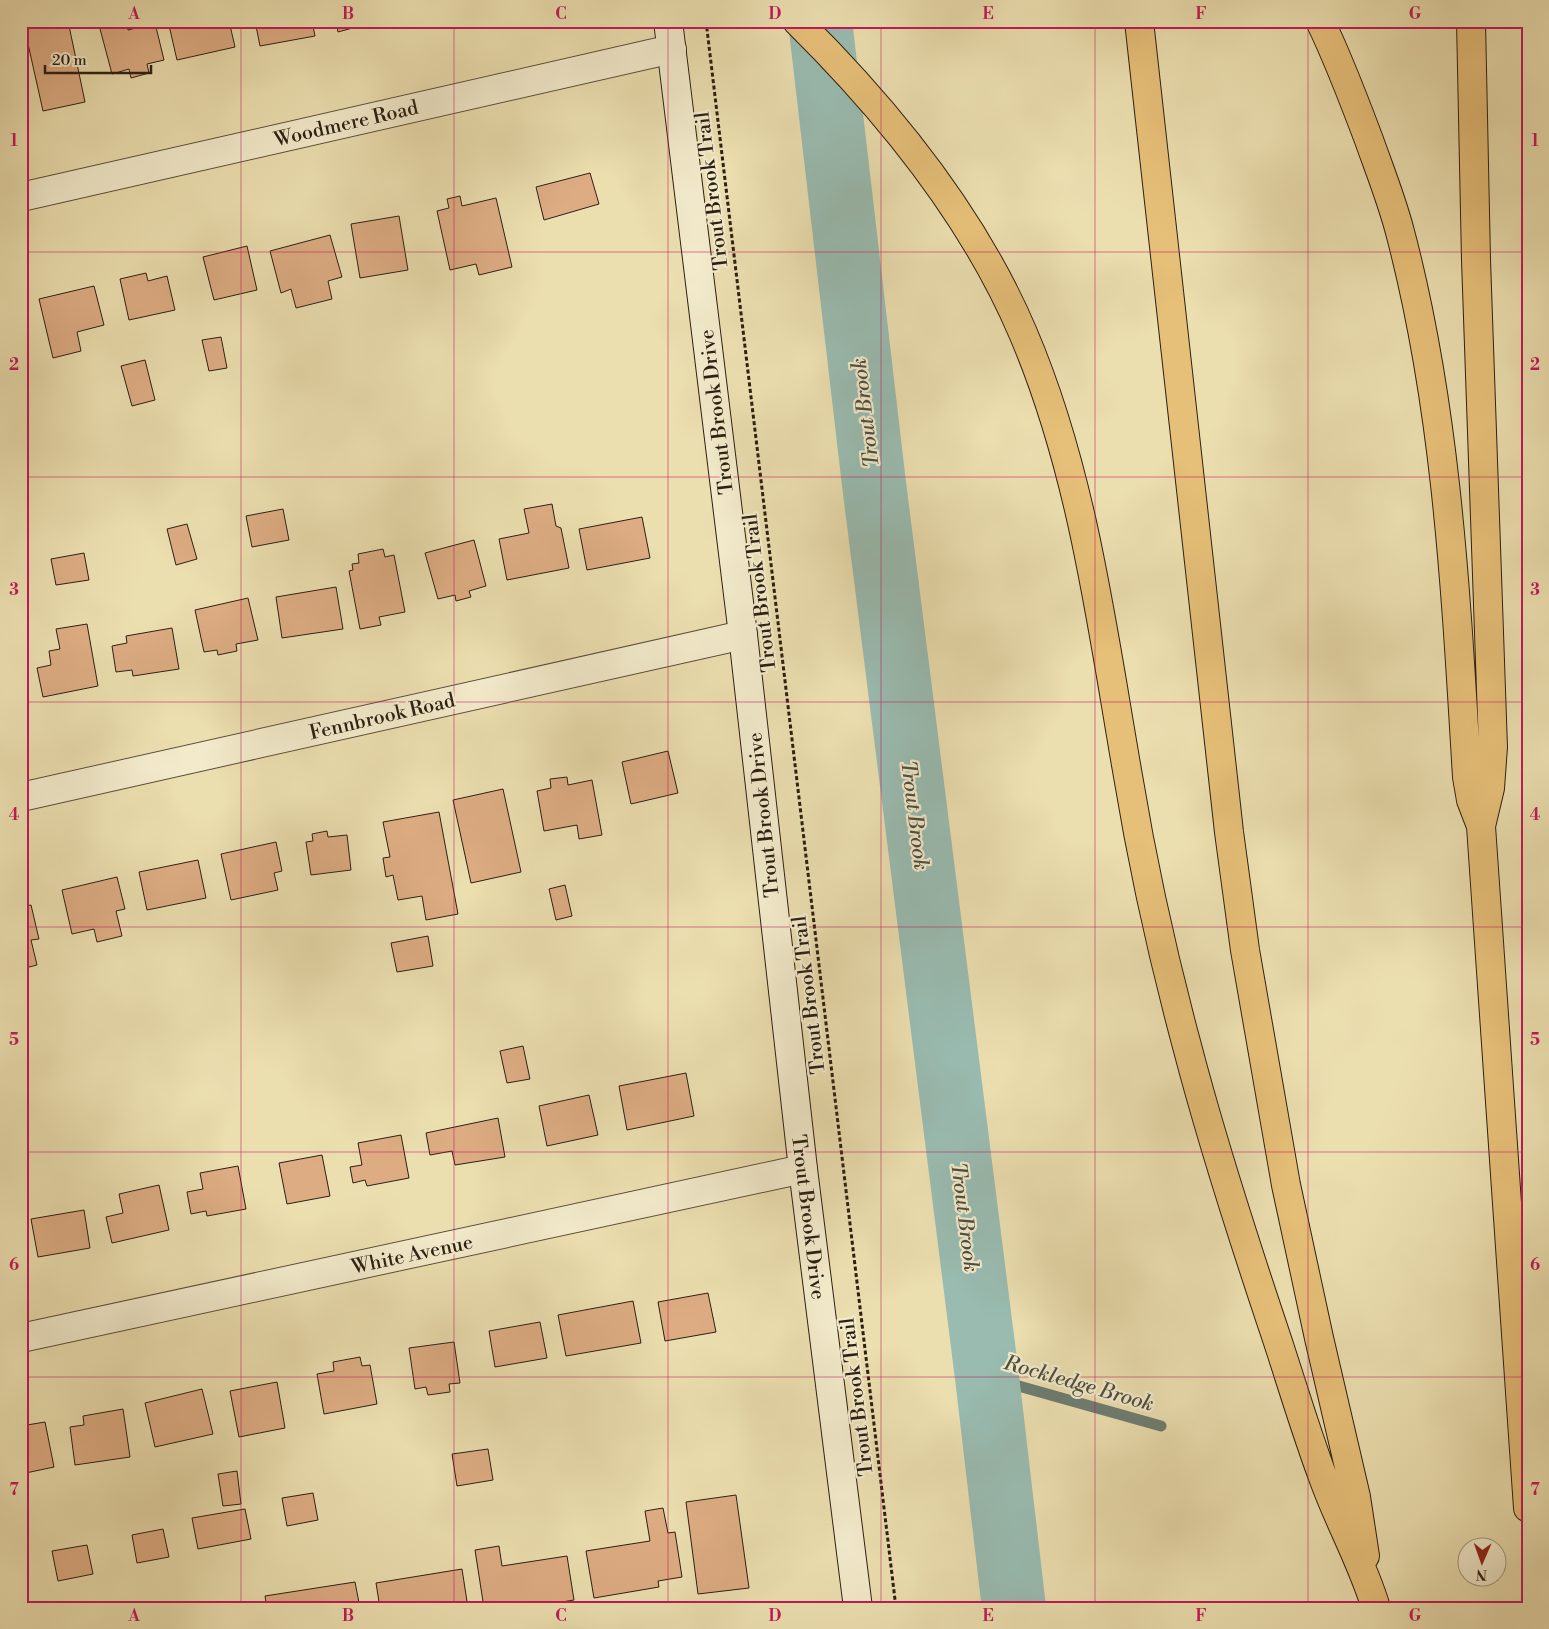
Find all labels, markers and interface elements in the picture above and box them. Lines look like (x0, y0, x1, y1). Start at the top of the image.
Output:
text: A (127, 4, 140, 24)
text: B (342, 4, 354, 24)
text: C (555, 4, 567, 24)
text: D (769, 4, 782, 24)
text: E (982, 4, 994, 24)
text: F (1195, 4, 1207, 24)
text: G (1409, 4, 1422, 24)
scale bar (45, 42, 151, 74)
text: 20 m (52, 51, 87, 70)
street label: Woodmere Road (271, 96, 422, 153)
street label: Trout Brook Trail (690, 110, 735, 271)
text: 1 (10, 131, 18, 151)
text: 1 (1531, 131, 1539, 151)
street label: Trout Brook Drive (695, 328, 740, 496)
text: 2 (9, 355, 19, 375)
text: 2 (1530, 355, 1540, 375)
water label: Trout Brook (846, 357, 886, 469)
street label: Trout Brook Trail (738, 512, 783, 673)
text: 3 (9, 580, 19, 600)
text: 3 (1530, 580, 1540, 600)
street label: Fennbrook Road (307, 688, 458, 746)
street label: Trout Brook Drive (743, 731, 786, 899)
water label: Trout Brook (894, 759, 934, 871)
text: 4 (9, 805, 20, 825)
text: 4 (1530, 805, 1541, 825)
street label: Trout Brook Trail (787, 914, 832, 1075)
text: 5 (9, 1030, 19, 1050)
text: 5 (1530, 1030, 1540, 1050)
street label: Trout Brook Drive (785, 1133, 830, 1301)
water label: Trout Brook (944, 1161, 984, 1273)
street label: White Avenue (348, 1230, 475, 1281)
text: 6 (9, 1255, 19, 1275)
text: 6 (1530, 1255, 1540, 1275)
street label: Trout Brook Trail (835, 1316, 880, 1477)
water label: Rockledge Brook (1000, 1350, 1157, 1418)
text: 7 (9, 1480, 19, 1500)
text: 7 (1530, 1480, 1540, 1500)
north arrow (1456, 1536, 1506, 1586)
text: N (1476, 1565, 1487, 1583)
text: A (127, 1606, 140, 1626)
text: B (342, 1606, 354, 1626)
text: C (555, 1606, 567, 1626)
text: D (769, 1606, 782, 1626)
text: E (982, 1606, 994, 1626)
text: F (1195, 1606, 1207, 1626)
text: G (1409, 1606, 1422, 1626)

